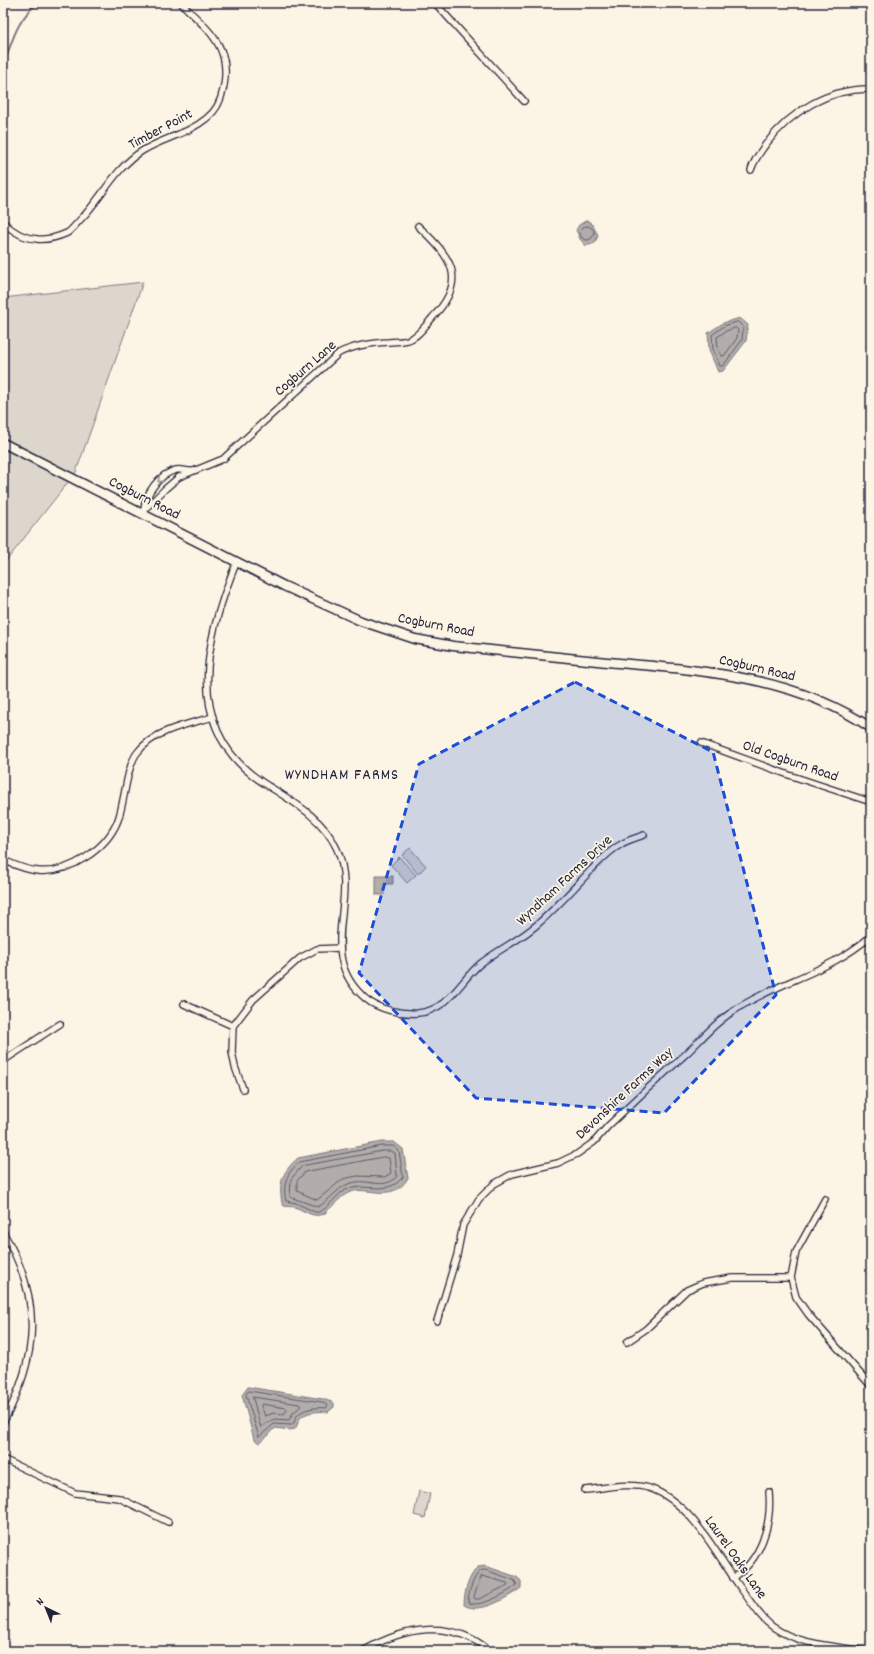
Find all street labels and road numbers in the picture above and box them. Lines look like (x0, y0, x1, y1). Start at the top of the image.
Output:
street label: Timber Point (125, 104, 197, 156)
street label: Cogburn Lane (270, 335, 342, 402)
street label: Cogburn Road (104, 472, 184, 526)
street label: Cogburn Road (396, 608, 476, 644)
street label: Cogburn Road (717, 650, 797, 688)
street label: Old Cogburn Road (739, 735, 841, 789)
street label: Wyndham Farms Drive (512, 830, 618, 932)
street label: Devonshire Farms Way (571, 1042, 680, 1145)
street label: Laurel Oaks Lane (698, 1512, 772, 1604)

